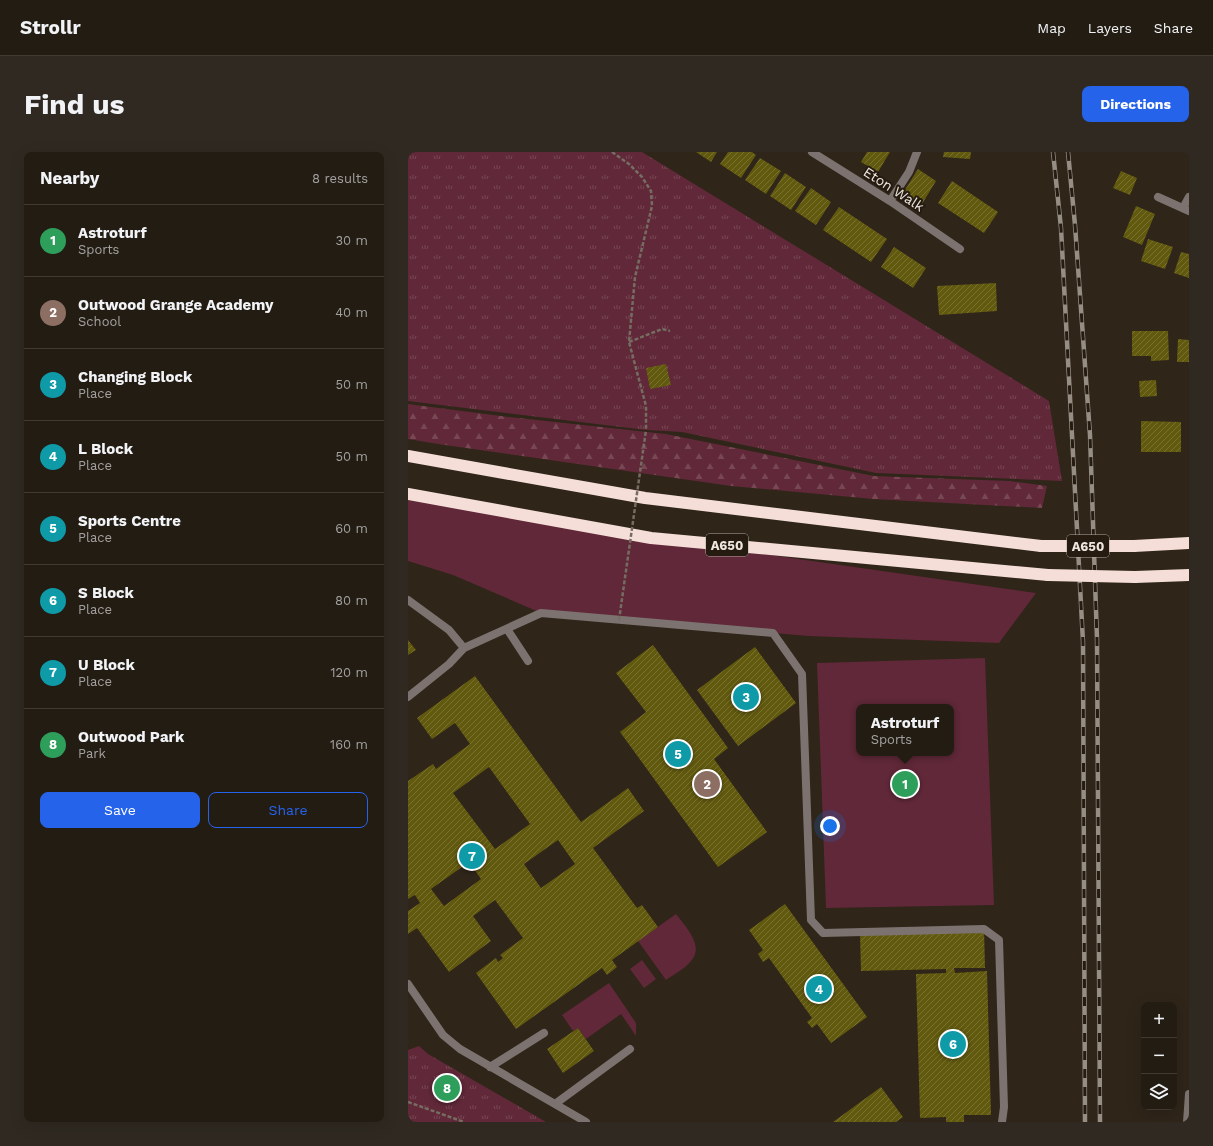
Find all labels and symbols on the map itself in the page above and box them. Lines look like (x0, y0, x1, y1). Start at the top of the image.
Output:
street label: Eton Walk (861, 163, 927, 215)
road number: A650 (706, 534, 748, 556)
road number: A650 (1067, 535, 1109, 557)
pin: 3 (733, 682, 759, 712)
pin: 5 (665, 739, 691, 769)
pin: 2 (694, 769, 720, 799)
pin: 1 (892, 769, 918, 799)
your location (820, 816, 840, 836)
pin: 7 (459, 841, 485, 871)
pin: 4 (806, 974, 832, 1004)
pin: 6 (940, 1029, 966, 1059)
pin: 8 (434, 1073, 460, 1103)

